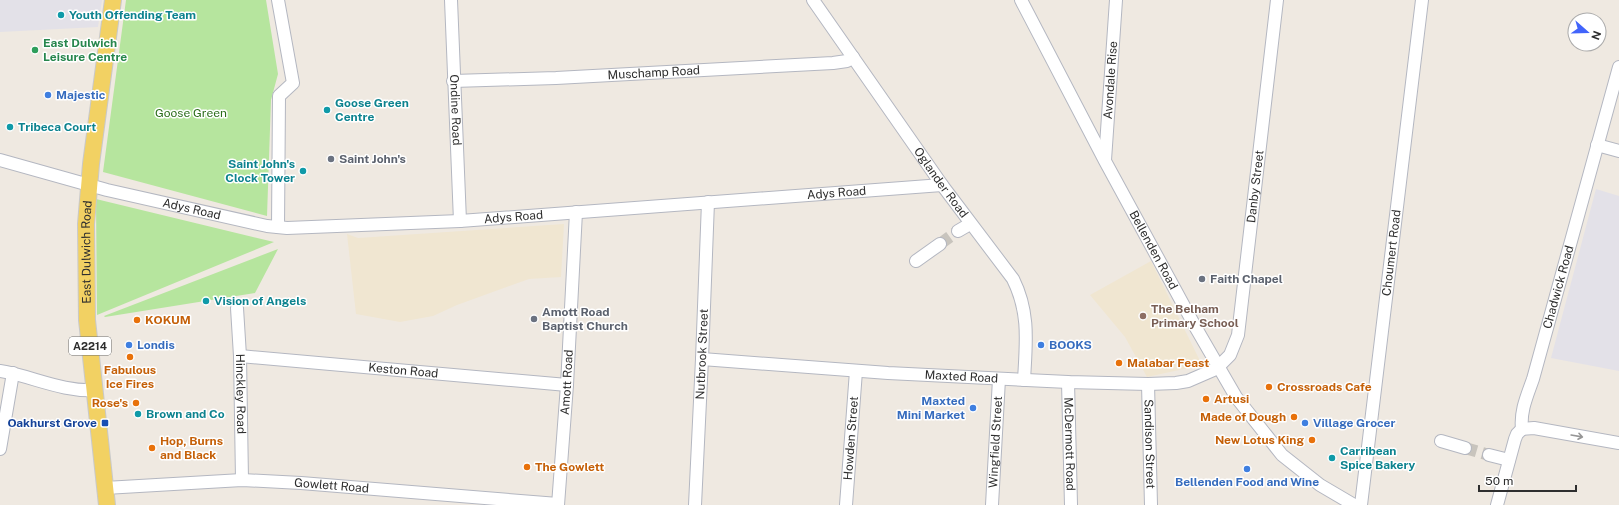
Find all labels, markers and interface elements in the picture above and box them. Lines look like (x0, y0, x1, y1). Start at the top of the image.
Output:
place label: Youth Offending Team (69, 8, 196, 22)
marker: Youth Offending Team (56, 10, 66, 20)
north arrow (1567, 12, 1607, 52)
text: N (1589, 29, 1604, 42)
place label: East Dulwich Leisure Centre (43, 36, 127, 64)
street label: Avondale Rise (1101, 41, 1120, 120)
marker: East Dulwich Leisure Centre (30, 45, 40, 55)
street label: Muschamp Road (607, 63, 700, 82)
street label: Ondine Road (447, 74, 464, 146)
place label: Majestic (56, 88, 106, 102)
marker: Majestic (43, 90, 53, 100)
place label: Goose Green Centre (335, 96, 409, 124)
marker: Goose Green Centre (322, 105, 332, 115)
park label: Goose Green (155, 106, 227, 120)
place label: Tribeca Court (18, 120, 96, 134)
marker: Tribeca Court (5, 122, 15, 132)
street label: Oglander Road (911, 145, 971, 220)
street label: Danby Street (1244, 149, 1267, 224)
place label: Saint John's (339, 152, 406, 166)
marker: Saint John's (326, 154, 336, 164)
place label: Saint John's Clock Tower (225, 157, 295, 185)
marker: Saint John's Clock Tower (298, 166, 308, 176)
street label: Adys Road (807, 184, 867, 202)
street label: Adys Road (161, 196, 222, 222)
street label: East Dulwich Road (79, 200, 95, 304)
street label: Adys Road (483, 208, 544, 226)
street label: Bellenden Road (1126, 208, 1181, 292)
street label: Choumert Road (1379, 209, 1404, 297)
street label: Chadwick Road (1540, 244, 1576, 330)
place label: Faith Chapel (1210, 272, 1283, 286)
marker: Faith Chapel (1197, 274, 1207, 284)
place label: Vision of Angels (214, 294, 306, 308)
marker: Vision of Angels (201, 296, 211, 306)
place label: The Belham Primary School (1151, 302, 1239, 330)
place label: Amott Road Baptist Church (542, 305, 628, 333)
street label: Nutbrook Street (693, 308, 711, 400)
marker: The Belham Primary School (1138, 311, 1148, 321)
place label: KOKUM (145, 313, 191, 327)
marker: Amott Road Baptist Church (529, 314, 539, 324)
marker: KOKUM (132, 315, 142, 325)
road number: A2214 (69, 337, 111, 355)
place label: Londis (137, 338, 175, 352)
place label: BOOKS (1049, 338, 1092, 352)
marker: Londis (124, 340, 134, 350)
marker: BOOKS (1036, 340, 1046, 350)
street label: Amott Road (558, 349, 576, 416)
marker: Fabulous Ice Fires (125, 352, 135, 362)
street label: Hinckley Road (233, 354, 248, 434)
place label: Malabar Feast (1127, 356, 1209, 370)
marker: Malabar Feast (1114, 358, 1124, 368)
street label: Keston Road (368, 360, 439, 381)
place label: Fabulous Ice Fires (104, 363, 156, 391)
street label: Maxted Road (924, 368, 998, 385)
place label: Crossroads Cafe (1277, 380, 1372, 394)
marker: Crossroads Cafe (1264, 382, 1274, 392)
place label: Artusi (1214, 392, 1249, 406)
place label: Maxted Mini Market (897, 394, 965, 422)
marker: Artusi (1201, 394, 1211, 404)
street label: Howden Street (841, 395, 861, 481)
street label: Wingfield Street (986, 395, 1005, 488)
place label: Rose's (92, 396, 128, 410)
street label: McDermott Road (1061, 397, 1078, 491)
marker: Rose's (131, 398, 141, 408)
street label: Sandison Street (1141, 399, 1158, 489)
marker: Maxted Mini Market (968, 403, 978, 413)
place label: Brown and Co (146, 407, 225, 421)
marker: Brown and Co (133, 409, 143, 419)
place label: Made of Dough (1200, 410, 1286, 424)
marker: Made of Dough (1289, 412, 1299, 422)
place label: Oakhurst Grove (7, 416, 97, 430)
place label: Village Grocer (1313, 416, 1396, 430)
marker: Oakhurst Grove (100, 418, 110, 428)
marker: Village Grocer (1300, 418, 1310, 428)
one-way arrow (1570, 432, 1583, 440)
place label: New Lotus King (1215, 433, 1304, 447)
place label: Hop, Burns and Black (160, 434, 223, 462)
marker: New Lotus King (1307, 435, 1317, 445)
marker: Hop, Burns and Black (147, 443, 157, 453)
place label: Carribean Spice Bakery (1340, 444, 1416, 472)
marker: Carribean Spice Bakery (1327, 453, 1337, 463)
place label: The Gowlett (535, 460, 604, 474)
marker: The Gowlett (522, 462, 532, 472)
marker: Bellenden Food and Wine (1242, 464, 1252, 474)
scale bar (1479, 467, 1576, 493)
text: 50 m (1485, 474, 1513, 488)
place label: Bellenden Food and Wine (1175, 475, 1319, 489)
street label: Gowlett Road (294, 476, 369, 496)

